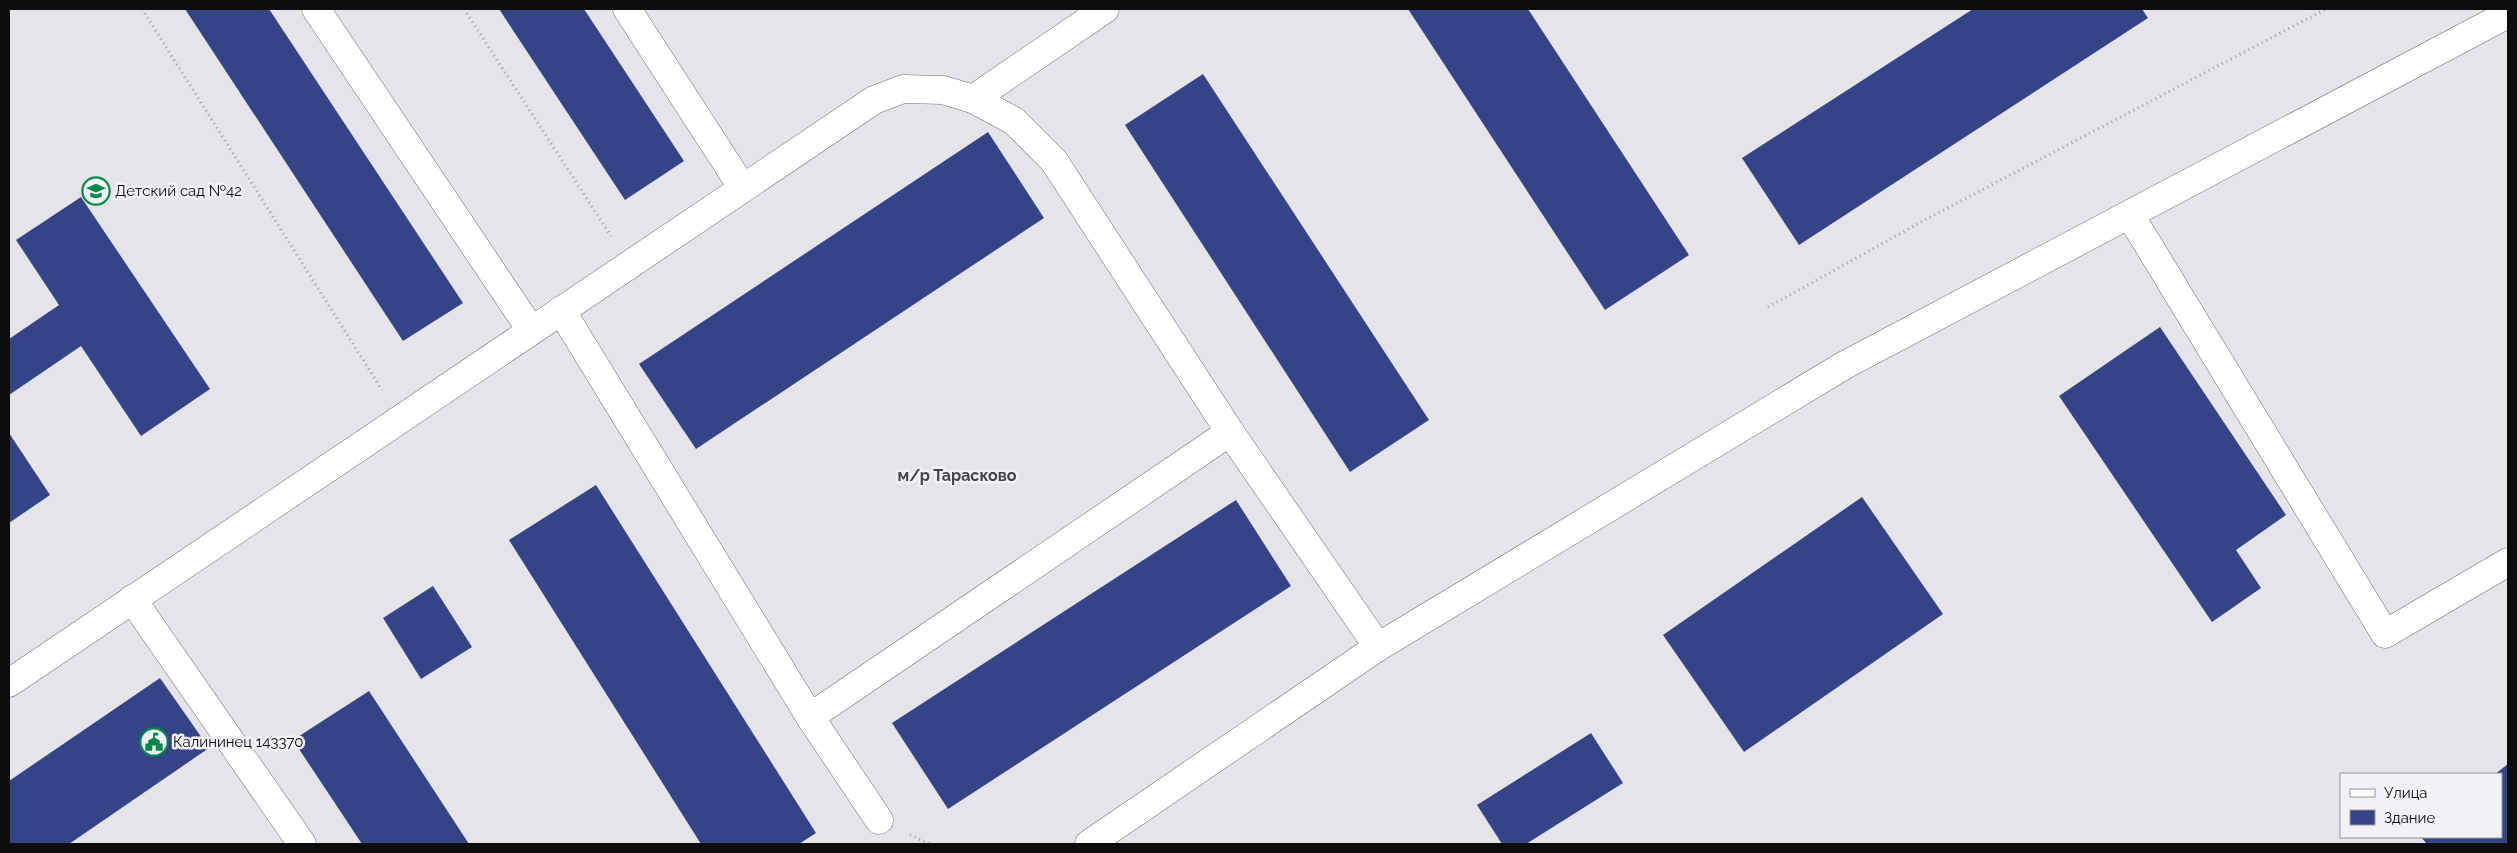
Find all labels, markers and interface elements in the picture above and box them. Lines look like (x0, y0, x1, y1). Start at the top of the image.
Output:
school or university icon: Детский сад №42 (81, 176, 111, 206)
place label: Детский сад №42 (115, 182, 242, 200)
district label: м/р Тарасково (897, 466, 1017, 485)
public building icon: Калининец 143370 (139, 727, 169, 757)
place label: Калининец 143370 (173, 733, 304, 751)
legend (2340, 773, 2502, 838)
text: Улица (2384, 784, 2428, 802)
text: Здание (2384, 809, 2436, 827)

